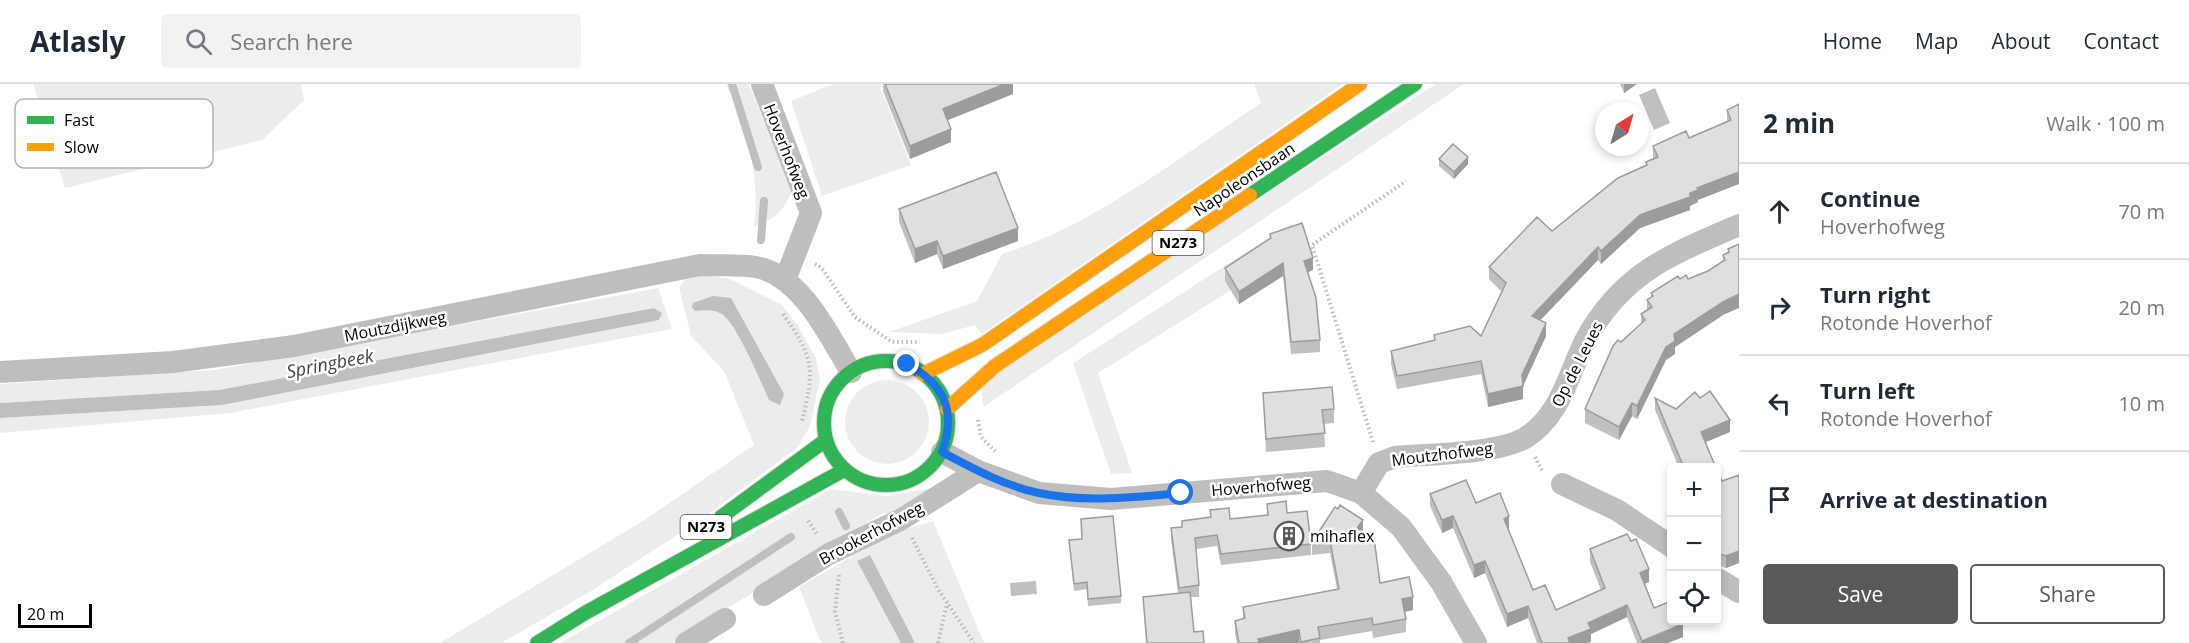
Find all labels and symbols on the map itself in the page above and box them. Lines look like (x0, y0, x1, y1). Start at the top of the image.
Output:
legend (15, 99, 213, 168)
street label: Hoverhofweg (759, 100, 815, 202)
north arrow (1595, 102, 1649, 156)
text: Fast (64, 109, 95, 131)
text: Slow (64, 136, 99, 158)
street label: Napoleonsbaan (1189, 137, 1299, 221)
road number: N273 (1152, 231, 1204, 255)
street label: Moutzdijkweg (342, 305, 448, 347)
street label: Op de Leues (1546, 318, 1608, 410)
water label: Springbeek (284, 343, 376, 383)
route end (893, 350, 919, 376)
street label: Moutzhofweg (1390, 437, 1494, 471)
street label: Hoverhofweg (1210, 471, 1312, 501)
route start (1167, 479, 1193, 505)
street label: Brookerhofweg (815, 496, 927, 570)
road number: N273 (680, 515, 732, 539)
building icon: mihaflex (1273, 520, 1305, 552)
place label: mihaflex (1310, 525, 1375, 547)
scale bar (18, 601, 92, 628)

